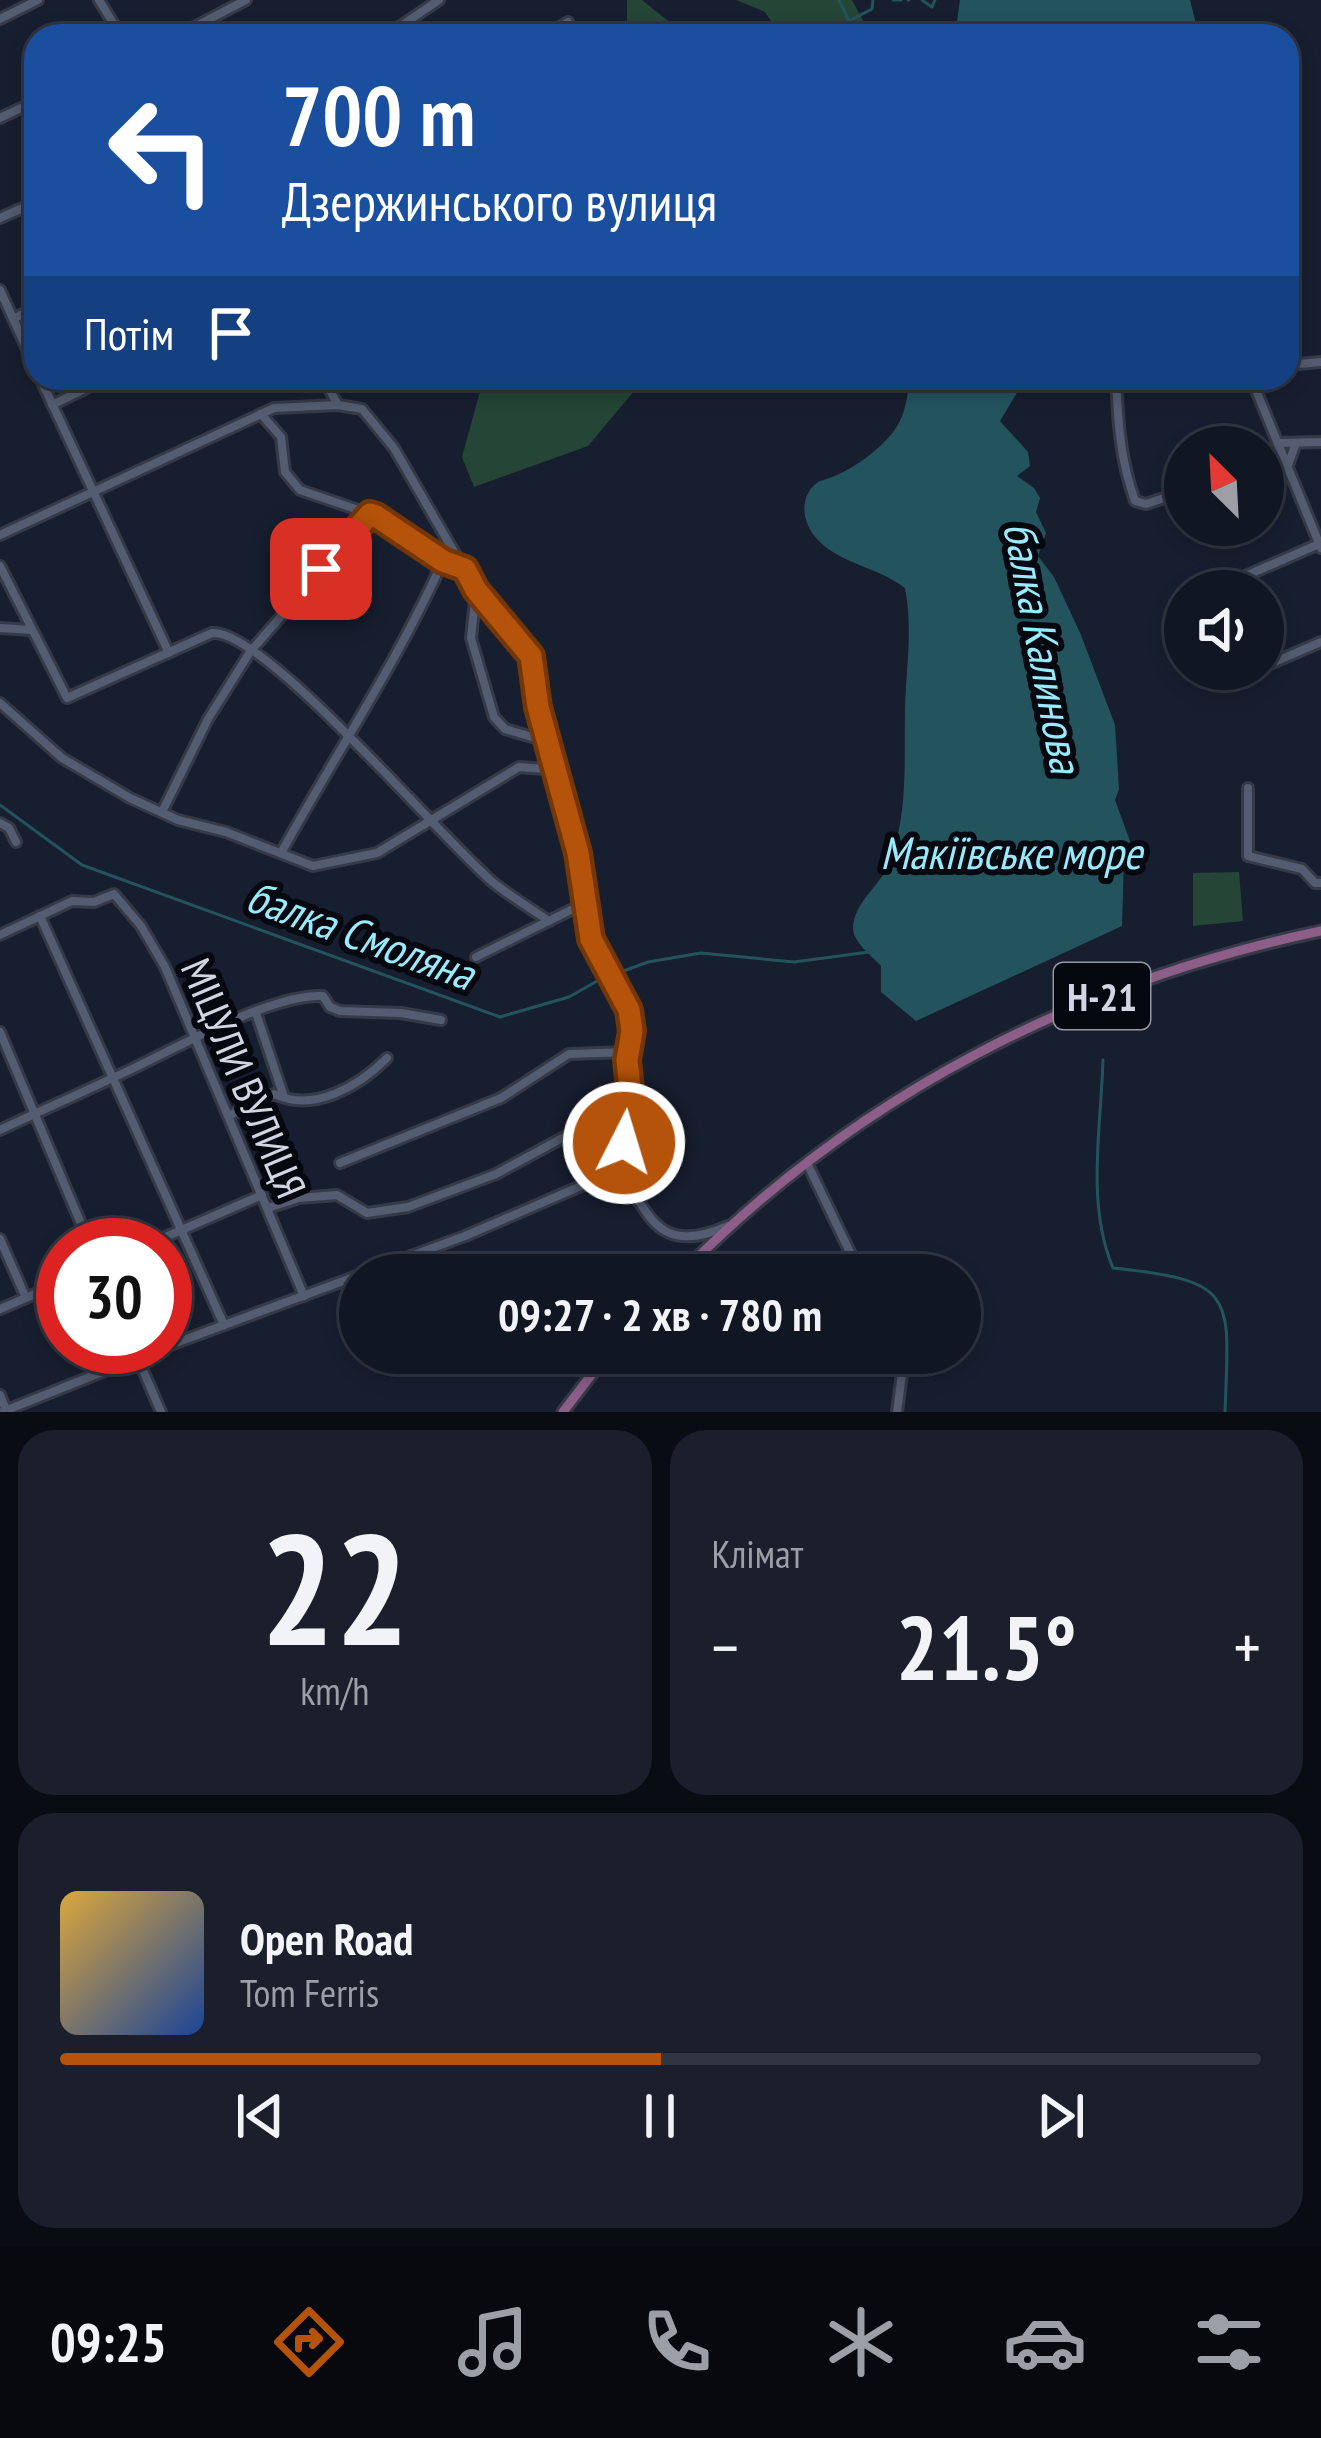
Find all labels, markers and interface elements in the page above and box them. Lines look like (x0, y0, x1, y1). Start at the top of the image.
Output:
text: 700 m (282, 60, 475, 169)
icon: left (84, 72, 240, 228)
text: Дзержинського вулиця (282, 166, 717, 236)
icon: arrive (198, 300, 264, 366)
text: Потім (84, 304, 174, 362)
north arrow (1164, 426, 1284, 546)
map controls (1164, 426, 1284, 690)
water label: балка Калинова (991, 517, 1097, 779)
pin (270, 518, 372, 620)
icon: arrive (288, 536, 354, 602)
button: sound (1164, 570, 1284, 690)
water label: Макіївське море (880, 823, 1144, 881)
water label: балка Смоляна (239, 866, 484, 1003)
street label: МІЦУЛИ ВУЛИЦЯ (169, 950, 319, 1206)
road number: Н-21 (1054, 963, 1150, 1029)
position arrow (561, 1080, 687, 1206)
speed limit sign: 30 (36, 1218, 192, 1374)
text: 09:27 · 2 хв · 780 m (498, 1285, 822, 1343)
text: 22 (260, 1486, 409, 1688)
text: Клімат (712, 1528, 803, 1579)
text: 21.5° (896, 1588, 1077, 1705)
text: − (712, 1604, 739, 1689)
text: + (1234, 1604, 1261, 1689)
text: km/h (300, 1665, 369, 1716)
text: Open Road (240, 1909, 413, 1967)
text: Tom Ferris (240, 1967, 379, 2018)
icon: previous (227, 2083, 293, 2149)
icon: pause (627, 2083, 693, 2149)
icon: next (1028, 2083, 1094, 2149)
icon: directions (267, 2300, 351, 2384)
icon: music (451, 2300, 535, 2384)
icon: phone (635, 2300, 719, 2384)
icon: climate (819, 2300, 903, 2384)
icon: car (1003, 2300, 1087, 2384)
icon: filters (1187, 2300, 1271, 2384)
text: 09:25 (50, 2307, 167, 2377)

